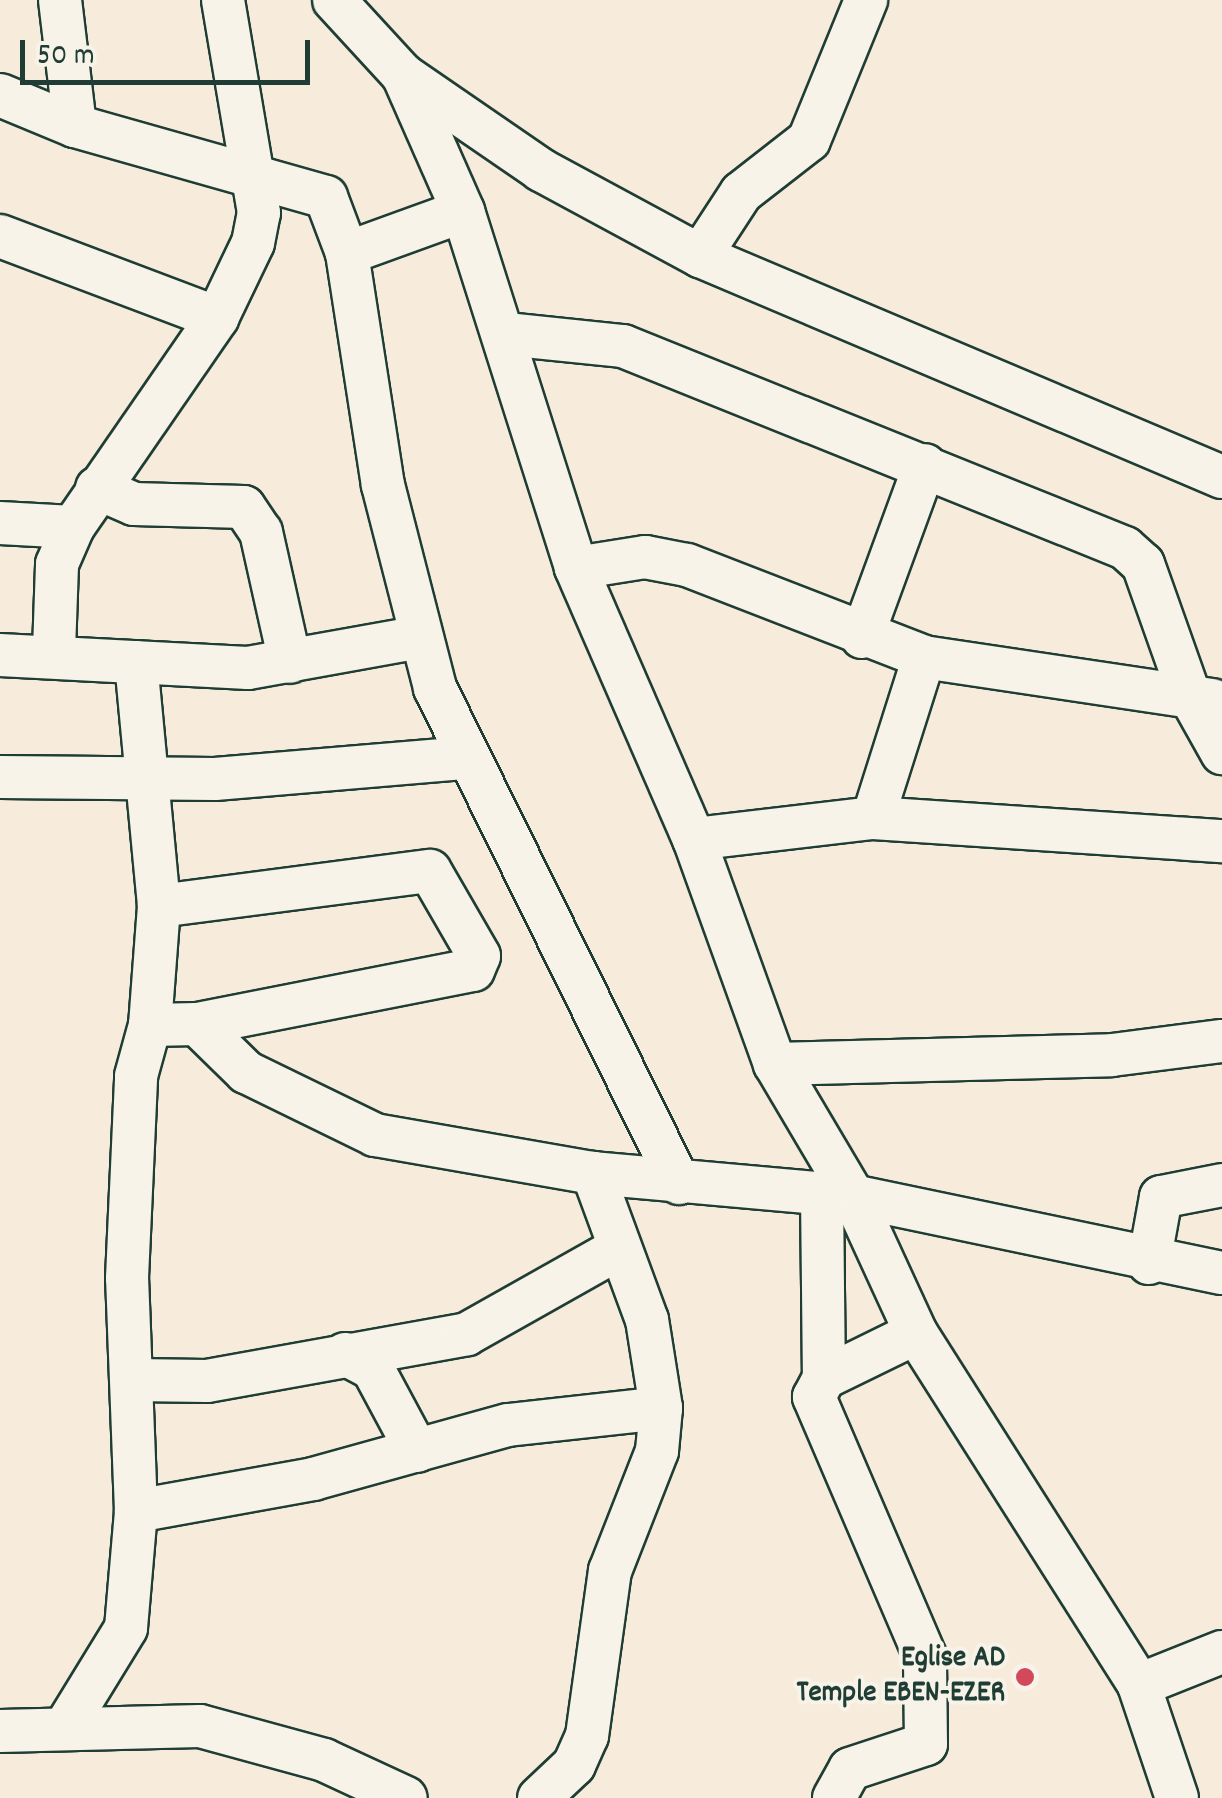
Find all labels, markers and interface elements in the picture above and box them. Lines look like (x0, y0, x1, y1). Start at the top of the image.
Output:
scale bar (25, 20, 315, 82)
text: 50 m (37, 36, 95, 79)
place label: Eglise AD Temple EBEN-EZER (797, 1642, 1005, 1712)
marker: Eglise AD Temple EBEN-EZER (1014, 1666, 1036, 1688)

